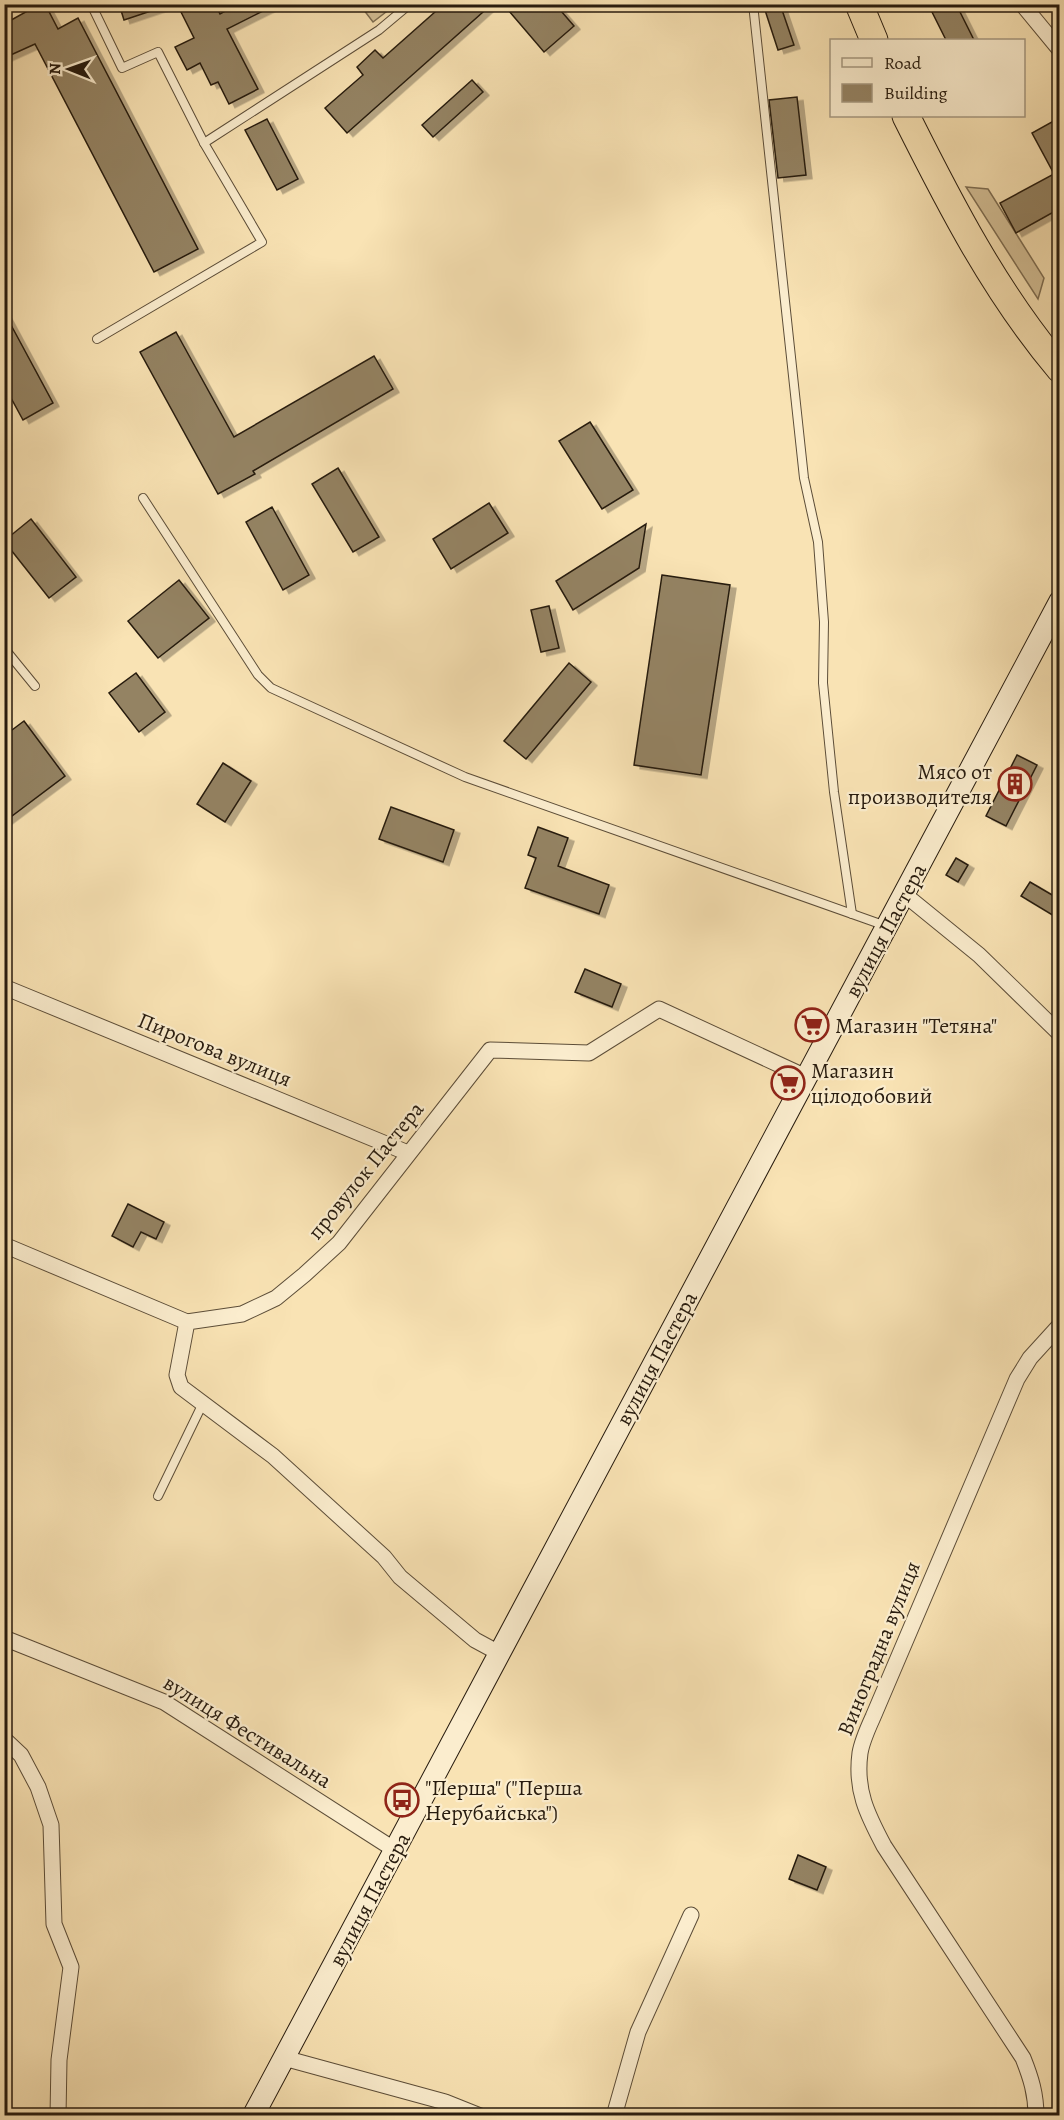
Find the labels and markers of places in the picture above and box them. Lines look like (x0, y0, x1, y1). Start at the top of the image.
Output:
place label: Мясо от производителя (848, 757, 992, 812)
building icon: Мясо от производителя (997, 766, 1033, 802)
supermarket icon: Магазин "Тетяна" (794, 1007, 830, 1043)
place label: Магазин "Тетяна" (835, 1011, 997, 1041)
place label: Магазин цілодобовий (811, 1056, 932, 1111)
supermarket icon: Магазин цілодобовий (770, 1065, 806, 1101)
place label: "Перша" ("Перша Нерубайська") (425, 1773, 584, 1828)
bus stop icon: "Перша" ("Перша Нерубайська") (384, 1782, 420, 1818)

